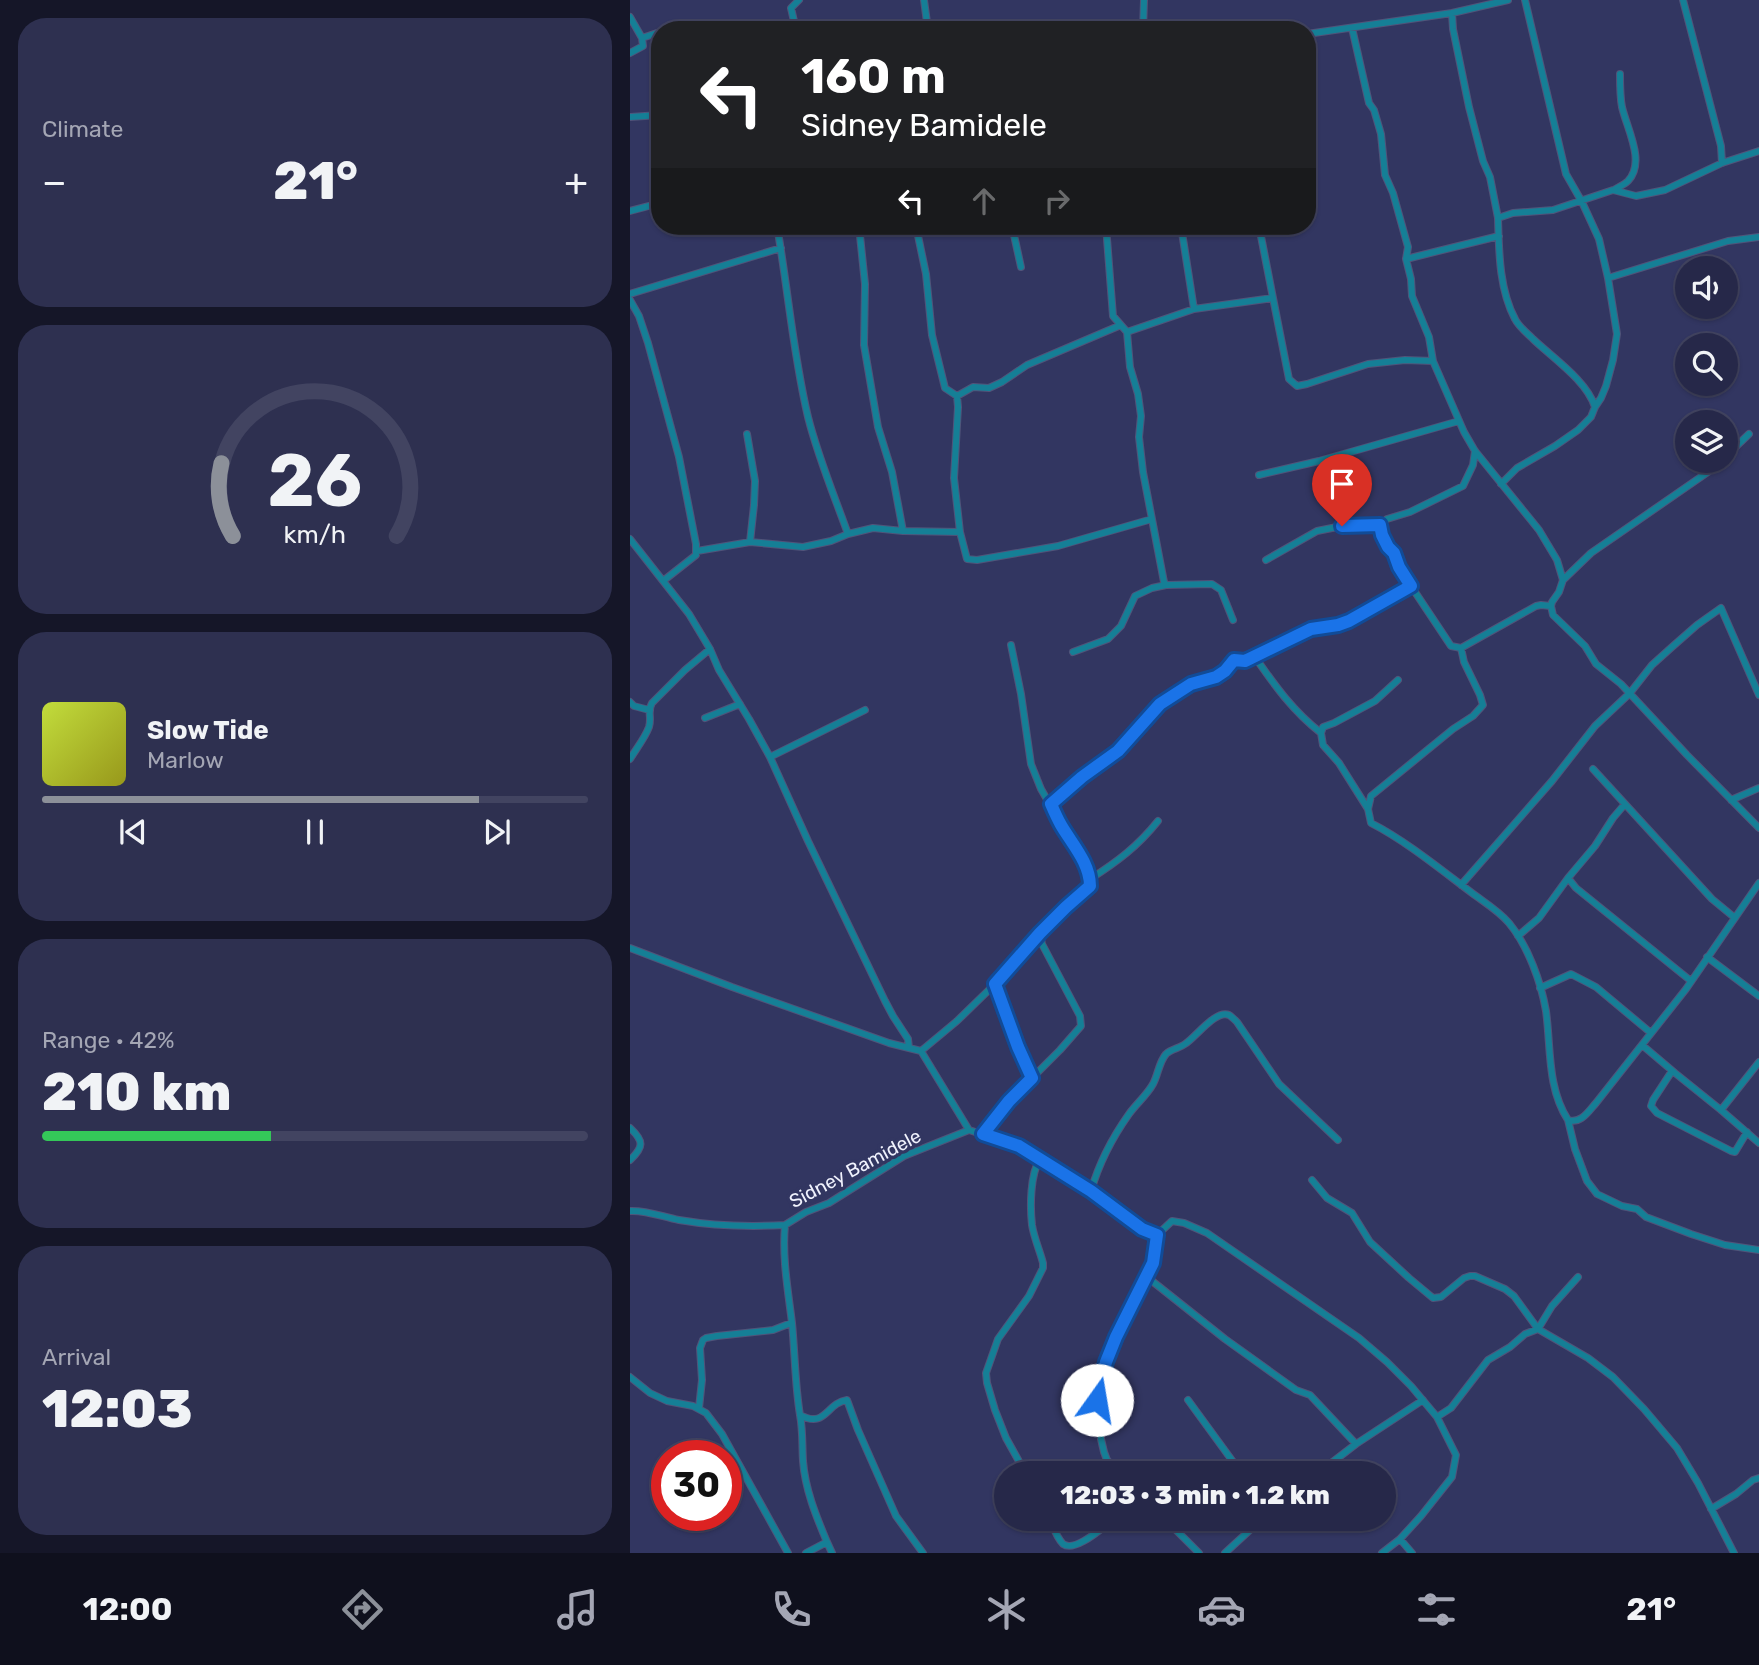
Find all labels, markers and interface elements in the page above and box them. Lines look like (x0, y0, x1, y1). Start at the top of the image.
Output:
text: 160 m (801, 47, 946, 105)
icon: left (686, 49, 777, 140)
text: Sidney Bamidele (801, 106, 1047, 144)
text: Climate (42, 115, 123, 143)
text: 21° (273, 150, 358, 212)
text: − (42, 159, 67, 205)
text: + (564, 159, 588, 205)
icon: left (892, 182, 930, 220)
icon: ahead (965, 182, 1003, 220)
icon: right (1038, 182, 1076, 220)
map controls (1675, 256, 1738, 473)
button: sound (1675, 256, 1738, 319)
button: search (1675, 333, 1738, 396)
button: layers (1675, 410, 1738, 473)
text: 26 (268, 438, 362, 524)
pin (1312, 454, 1372, 526)
icon: arrive (1323, 465, 1361, 503)
text: km/h (284, 519, 346, 548)
text: Slow Tide (147, 715, 269, 746)
text: Marlow (147, 746, 224, 774)
icon: previous (114, 813, 152, 851)
icon: pause (296, 813, 334, 851)
icon: next (478, 813, 516, 851)
text: Range · 42% (42, 1026, 174, 1054)
text: 210 km (42, 1061, 232, 1123)
street label: Sidney Bamidele (785, 1124, 925, 1213)
text: Arrival (42, 1343, 111, 1371)
position arrow (1060, 1363, 1134, 1437)
text: 12:03 (42, 1378, 193, 1440)
speed limit sign: 30 (651, 1440, 742, 1531)
text: 12:03 · 3 min · 1.2 km (1060, 1480, 1330, 1511)
icon: directions (338, 1585, 387, 1634)
icon: music (553, 1585, 602, 1634)
icon: phone (767, 1585, 816, 1634)
icon: climate (982, 1585, 1031, 1634)
icon: car (1197, 1585, 1246, 1634)
icon: filters (1412, 1585, 1461, 1634)
text: 12:00 (83, 1590, 172, 1628)
text: 21° (1626, 1590, 1676, 1628)

